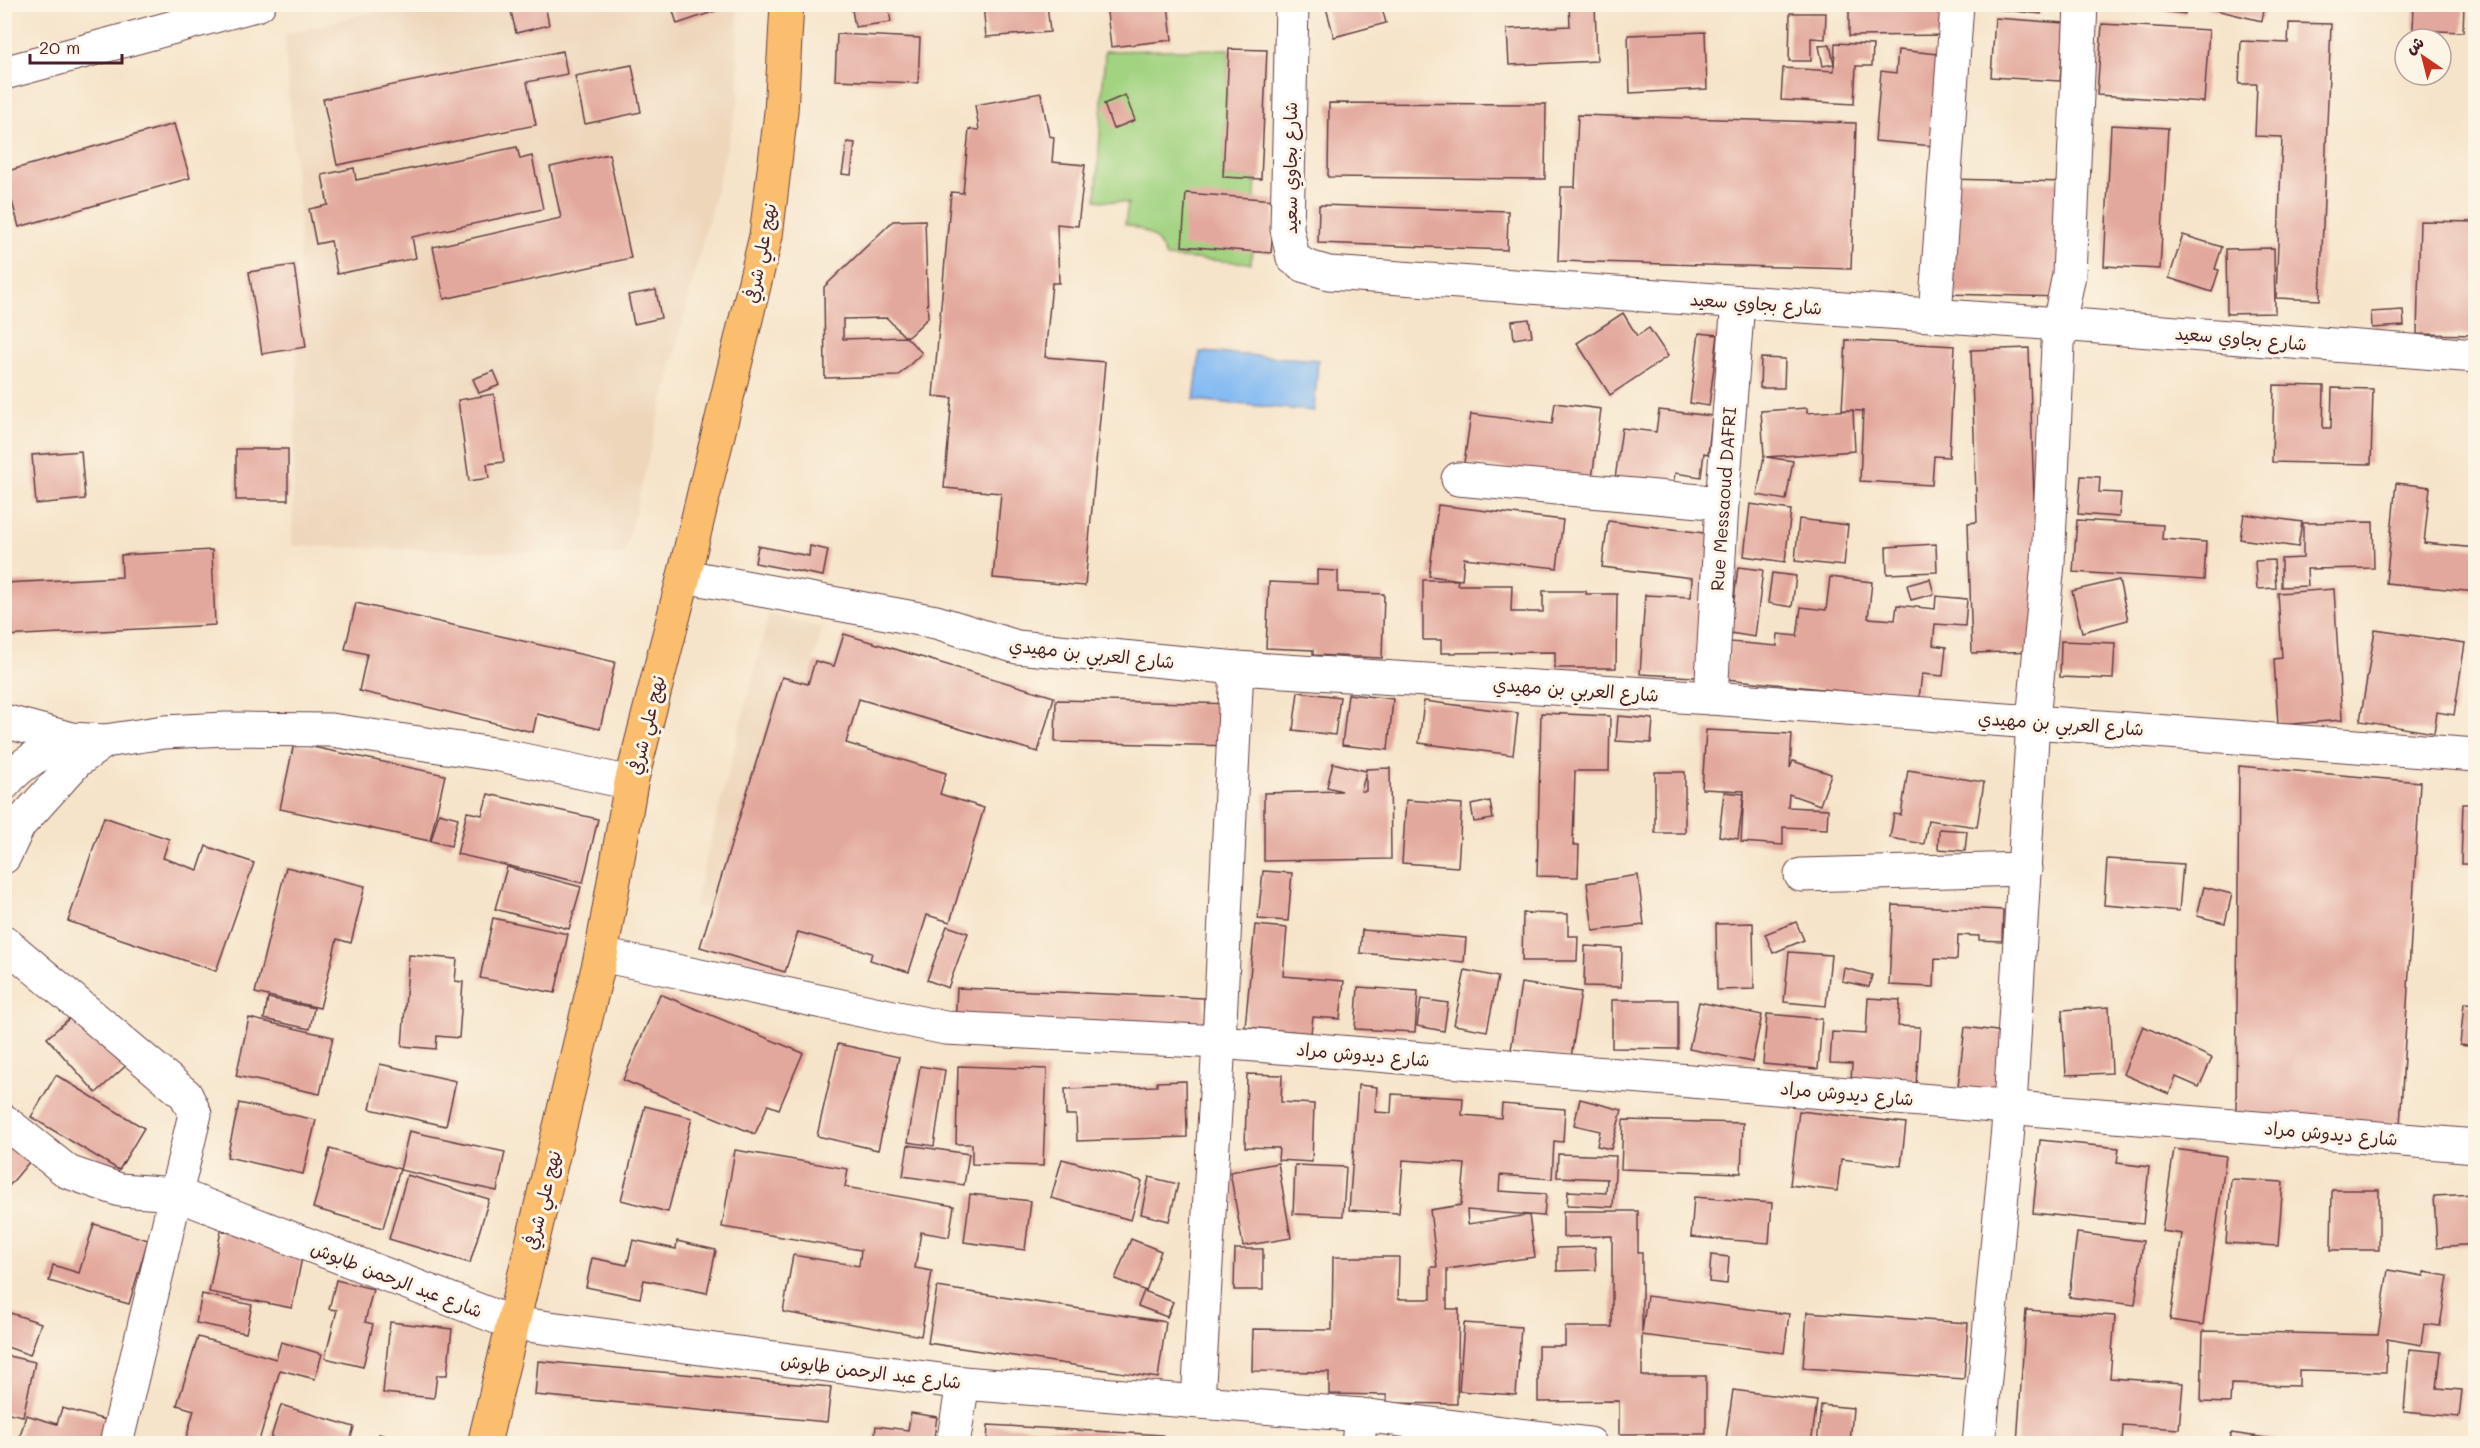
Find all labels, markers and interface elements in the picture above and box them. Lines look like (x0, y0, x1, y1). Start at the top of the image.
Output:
scale bar (30, 27, 122, 65)
north arrow (2393, 27, 2453, 87)
text: ش (2401, 31, 2427, 58)
text: 20 m (39, 35, 80, 59)
street label: شارع بجاوي سعيد (1278, 102, 1304, 234)
street label: نهج علي شرفي (739, 201, 786, 306)
street label: شارع بجاوي سعيد (1689, 286, 1823, 322)
street label: شارع بجاوي سعيد (2174, 320, 2308, 358)
street label: Rue Messaoud DAFRI (1705, 406, 1741, 592)
street label: شارع العربي بن مهيدي (1008, 632, 1176, 679)
street label: شارع العربي بن مهيدي (1492, 671, 1660, 712)
street label: نهج علي شرفي (622, 673, 675, 778)
street label: شارع العربي بن مهيدي (1977, 705, 2145, 746)
street label: شارع ديدوش مراد (1295, 1036, 1431, 1073)
street label: شارع ديدوش مراد (1779, 1075, 1915, 1112)
street label: شارع ديدوش مراد (2263, 1115, 2399, 1152)
street label: نهج علي شرفي (518, 1148, 571, 1253)
street label: شارع عبد الرحمن طابوش (307, 1235, 486, 1324)
street label: شارع عبد الرحمن طابوش (779, 1348, 963, 1395)

